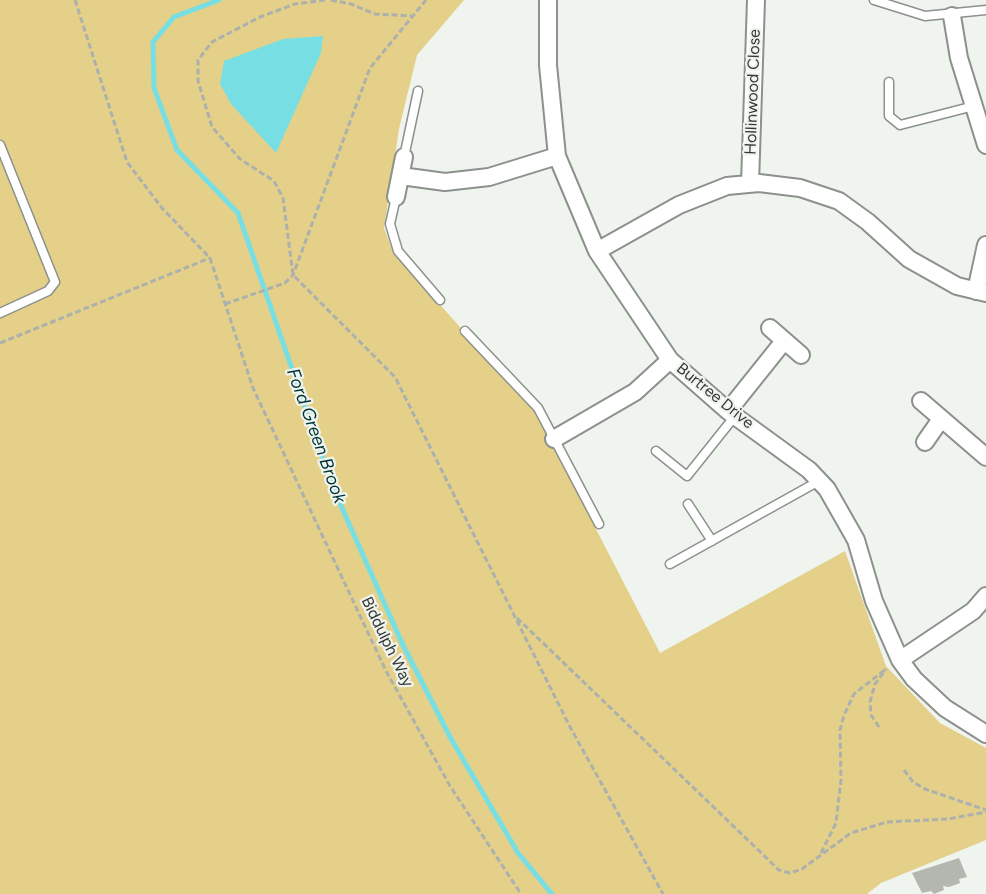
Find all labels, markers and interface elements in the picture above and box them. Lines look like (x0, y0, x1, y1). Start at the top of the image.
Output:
street label: Hollinwood Close (741, 29, 765, 155)
street label: Burtree Drive (672, 359, 758, 433)
water label: Ford Green Brook (282, 366, 350, 506)
street label: Biddulph Way (357, 594, 417, 690)

